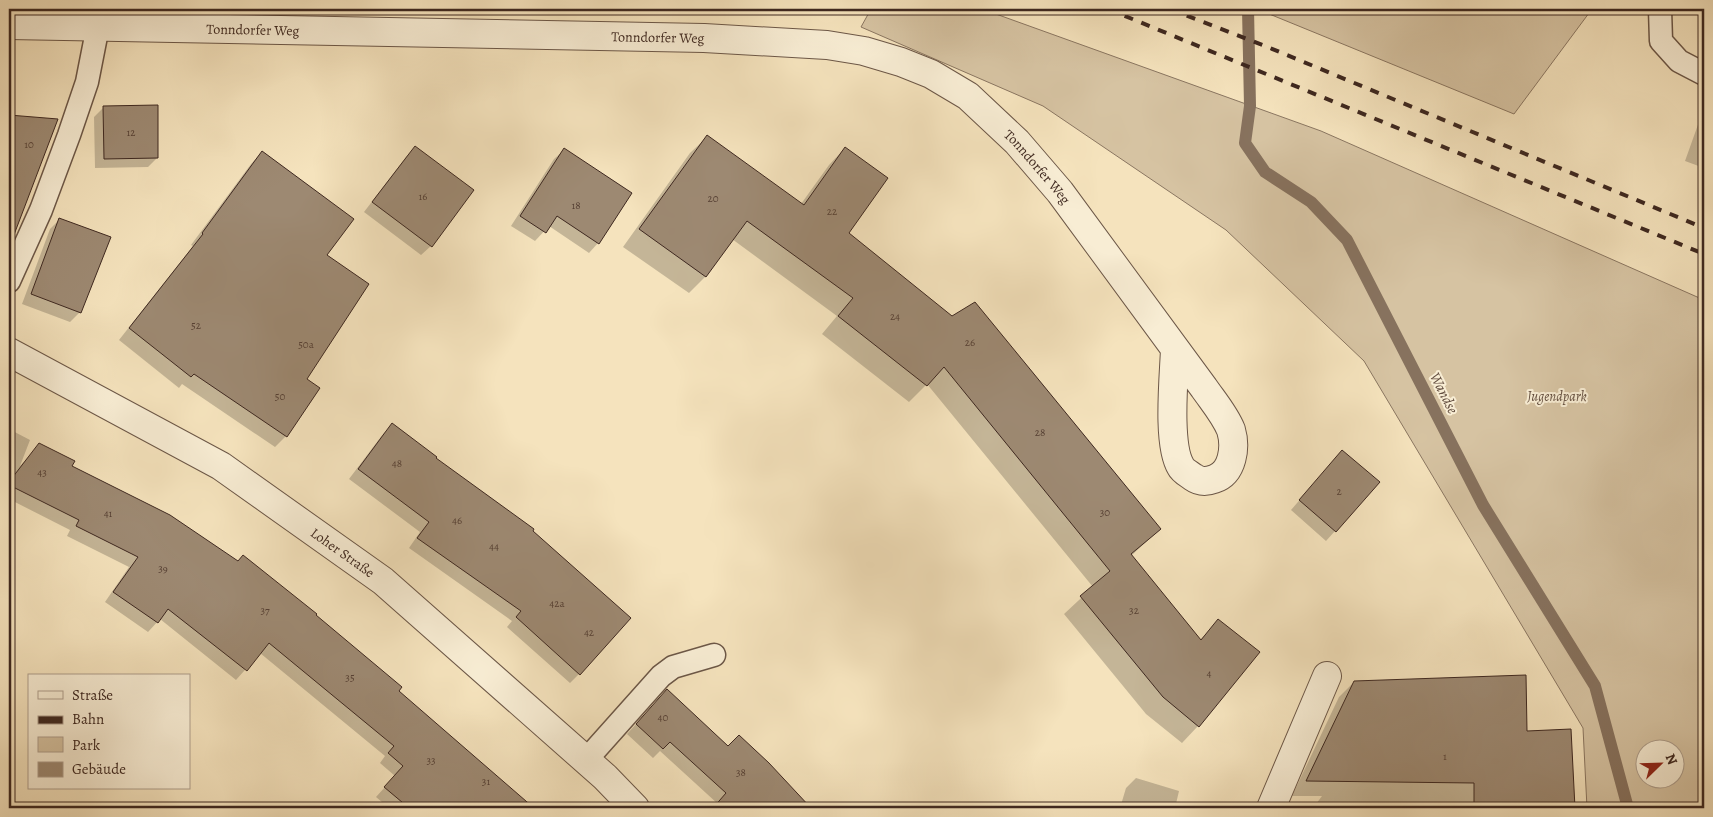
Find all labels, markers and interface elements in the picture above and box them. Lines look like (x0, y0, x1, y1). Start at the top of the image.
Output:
street label: Tonndorfer Weg (206, 19, 300, 40)
street label: Tonndorfer Weg (611, 27, 705, 48)
house number: 12 (127, 125, 136, 140)
street label: Tonndorfer Weg (1000, 125, 1075, 208)
house number: 10 (24, 137, 34, 152)
house number: 16 (419, 189, 427, 204)
house number: 20 (707, 191, 719, 206)
house number: 18 (571, 198, 581, 213)
house number: 22 (827, 204, 837, 219)
house number: 24 (890, 309, 900, 324)
house number: 52 (191, 318, 201, 333)
house number: 26 (965, 335, 975, 350)
house number: 50a (298, 337, 315, 352)
water label: Wandse (1425, 369, 1463, 418)
park label: Jugendpark (1526, 387, 1587, 406)
house number: 50 (275, 389, 285, 404)
house number: 28 (1035, 425, 1045, 440)
house number: 48 (392, 456, 402, 471)
house number: 43 (37, 465, 47, 480)
house number: 2 (1336, 484, 1342, 499)
house number: 30 (1100, 505, 1110, 520)
house number: 41 (104, 506, 113, 521)
house number: 46 (452, 513, 462, 528)
street label: Loher Straße (307, 523, 379, 582)
house number: 44 (489, 539, 499, 554)
house number: 39 (158, 561, 168, 576)
house number: 42a (549, 596, 566, 611)
house number: 37 (260, 603, 270, 618)
house number: 32 (1129, 603, 1139, 618)
house number: 42 (584, 625, 594, 640)
house number: 4 (1207, 666, 1212, 681)
house number: 35 (345, 670, 355, 685)
legend (28, 674, 190, 790)
text: Straße (72, 685, 113, 705)
text: Bahn (72, 709, 104, 729)
house number: 40 (658, 710, 669, 725)
text: Park (72, 735, 101, 755)
north arrow (1636, 740, 1686, 790)
house number: 1 (1443, 749, 1447, 764)
text: N (1661, 751, 1682, 768)
house number: 33 (426, 753, 436, 768)
text: Gebäude (72, 759, 126, 779)
house number: 38 (736, 765, 746, 780)
house number: 31 (482, 774, 490, 789)

